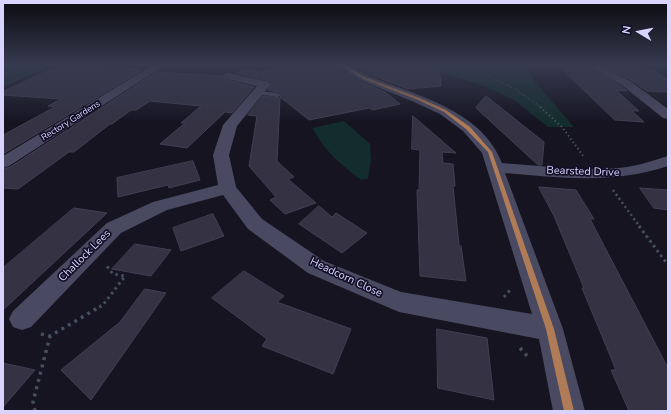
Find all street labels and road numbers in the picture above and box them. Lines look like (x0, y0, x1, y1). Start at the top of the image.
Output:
street label: Rectory Gardens (40, 99, 102, 143)
street label: Bearsted Drive (546, 164, 620, 180)
street label: Challock Lees (56, 227, 114, 285)
street label: Headcorn Close (308, 255, 384, 301)

